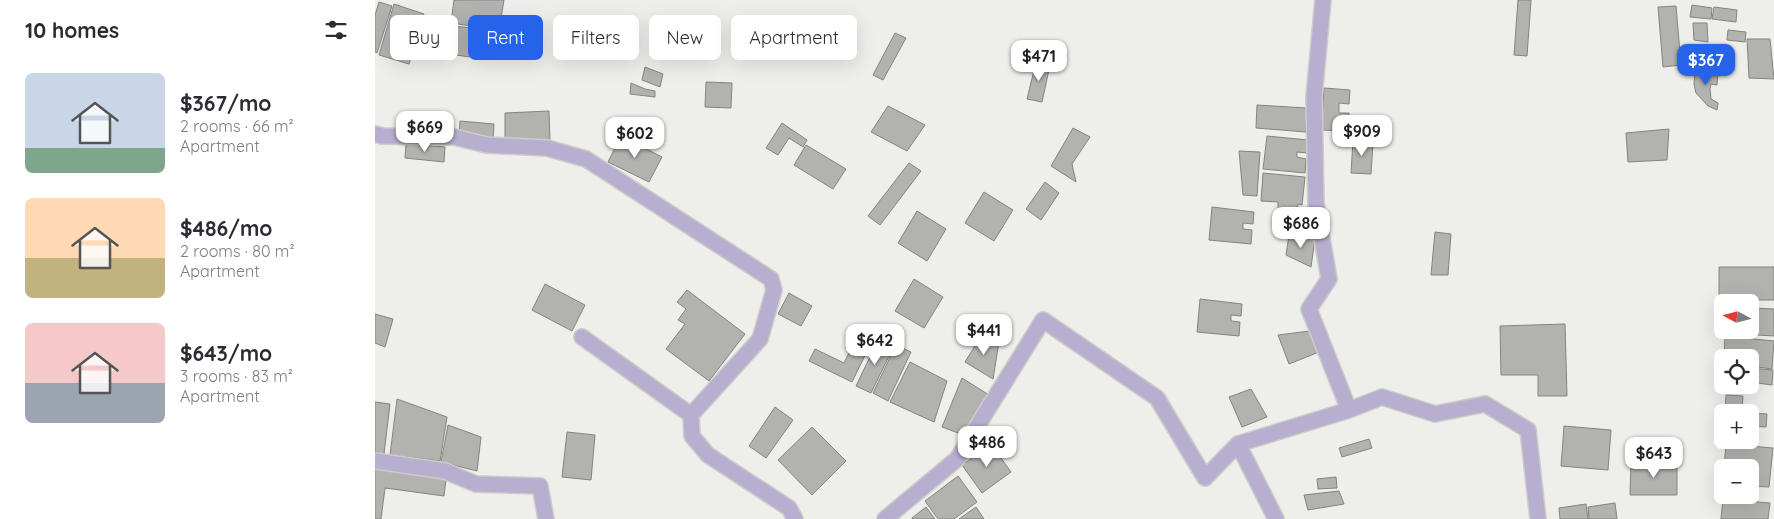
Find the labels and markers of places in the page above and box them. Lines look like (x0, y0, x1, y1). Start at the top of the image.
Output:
pin: $471 (1009, 39, 1069, 82)
pin: $367 (1676, 44, 1736, 86)
pin: $669 (395, 110, 455, 153)
pin: $909 (1332, 114, 1392, 157)
pin: $602 (605, 116, 665, 159)
pin: $686 (1271, 206, 1331, 249)
pin: $441 (954, 314, 1014, 356)
pin: $642 (845, 324, 905, 366)
pin: $486 (957, 426, 1017, 468)
pin: $643 (1624, 436, 1684, 479)

